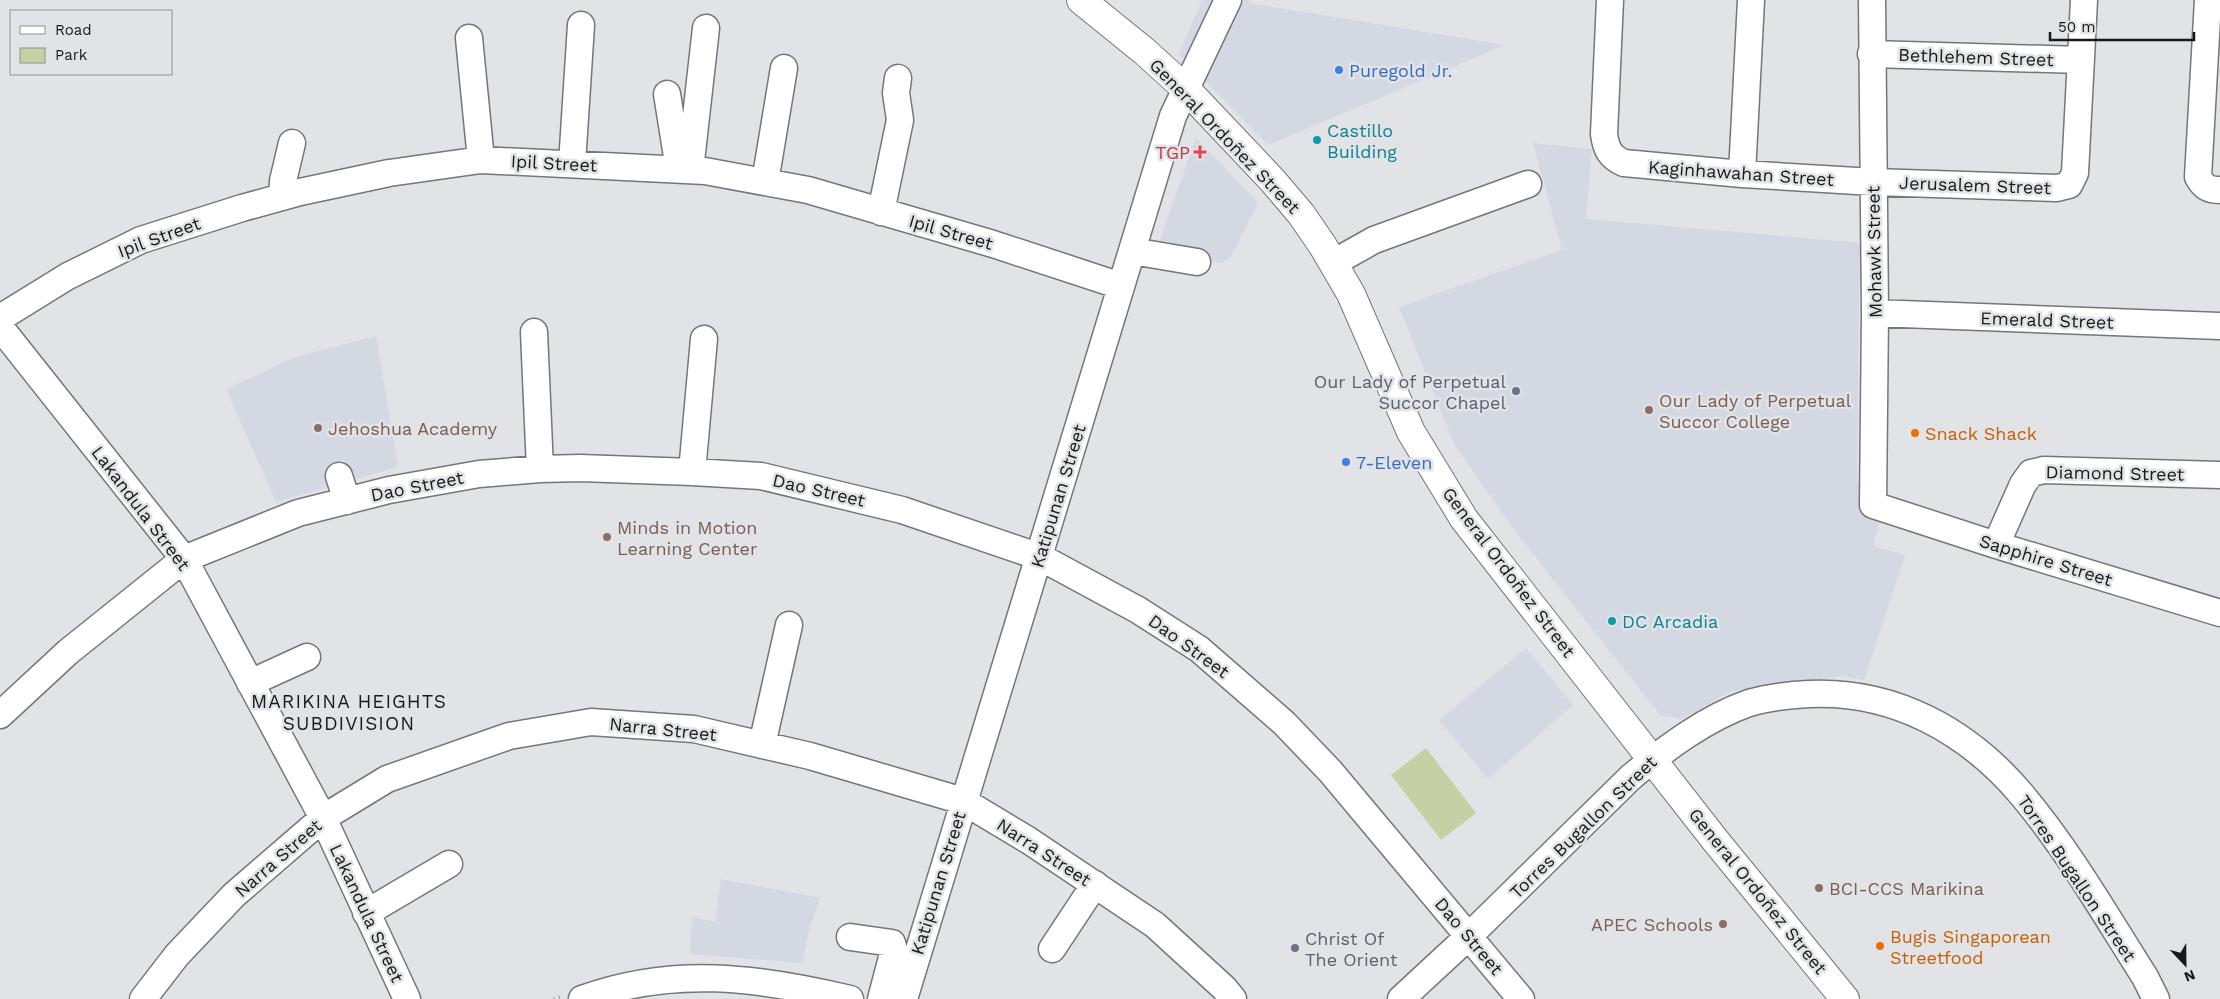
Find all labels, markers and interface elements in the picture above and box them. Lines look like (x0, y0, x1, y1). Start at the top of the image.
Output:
legend (10, 10, 172, 75)
scale bar (2050, 10, 2194, 42)
text: 50 m (2058, 18, 2095, 36)
text: Road (55, 21, 92, 39)
street label: Bethlehem Street (1898, 44, 2054, 70)
text: Park (55, 46, 88, 64)
street label: General Ordoñez Street (1145, 54, 1305, 218)
place label: Puregold Jr. (1349, 60, 1452, 81)
marker: Puregold Jr. (1333, 64, 1345, 76)
place label: Castillo Building (1327, 120, 1397, 162)
marker: Castillo Building (1311, 134, 1323, 146)
place label: TGP (1156, 142, 1190, 163)
marker: TGP (1194, 146, 1206, 158)
street label: Ipil Street (510, 150, 598, 176)
street label: Kaginhawahan Street (1647, 156, 1835, 190)
street label: Jerusalem Street (1899, 172, 2052, 198)
street label: Mohawk Street (1862, 185, 1886, 318)
street label: Ipil Street (907, 210, 996, 254)
street label: Ipil Street (115, 212, 204, 262)
street label: Emerald Street (1980, 307, 2114, 333)
place label: Our Lady of Perpetual Succor Chapel (1314, 371, 1506, 413)
marker: Our Lady of Perpetual Succor Chapel (1510, 385, 1522, 397)
place label: Our Lady of Perpetual Succor College (1659, 390, 1852, 432)
marker: Our Lady of Perpetual Succor College (1643, 404, 1655, 416)
place label: Jehoshua Academy (328, 418, 498, 439)
street label: Katipunan Street (1026, 421, 1090, 570)
marker: Jehoshua Academy (312, 422, 324, 434)
place label: Snack Shack (1925, 423, 2037, 444)
marker: Snack Shack (1909, 427, 1921, 439)
street label: Lakandula Street (87, 442, 195, 575)
place label: 7-Eleven (1356, 452, 1432, 473)
marker: 7-Eleven (1340, 456, 1352, 468)
street label: Diamond Street (2046, 461, 2185, 485)
street label: Dao Street (369, 467, 466, 505)
street label: Dao Street (771, 469, 868, 511)
street label: General Ordoñez Street (1438, 483, 1580, 661)
place label: Minds in Motion Learning Center (617, 517, 757, 559)
street label: Sapphire Street (1977, 530, 2115, 590)
marker: Minds in Motion Learning Center (601, 531, 613, 543)
street label: Dao Street (1145, 610, 1234, 682)
place label: DC Arcadia (1622, 611, 1718, 632)
marker: DC Arcadia (1606, 615, 1618, 627)
district label: MARIKINA HEIGHTS SUBDIVISION (251, 690, 447, 735)
street label: Narra Street (608, 713, 718, 745)
street label: Torres Bugallon Street (1505, 751, 1661, 903)
street label: Torres Bugallon Street (2013, 791, 2141, 965)
street label: General Ordoñez Street (1685, 804, 1832, 978)
street label: Katipunan Street (906, 808, 970, 957)
street label: Narra Street (230, 814, 326, 901)
street label: Narra Street (993, 814, 1095, 890)
street label: Lakandula Street (326, 840, 408, 986)
place label: BCI-CCS Marikina (1829, 878, 1984, 899)
marker: BCI-CCS Marikina (1813, 882, 1825, 894)
street label: Dao Street (1431, 893, 1508, 979)
place label: APEC Schools (1591, 914, 1713, 935)
marker: APEC Schools (1717, 918, 1729, 930)
place label: Bugis Singaporean Streetfood (1890, 926, 2051, 968)
place label: Christ Of The Orient (1305, 928, 1398, 970)
north arrow (2160, 939, 2210, 989)
marker: Bugis Singaporean Streetfood (1874, 940, 1886, 952)
marker: Christ Of The Orient (1289, 942, 1301, 954)
text: N (2182, 967, 2198, 985)

